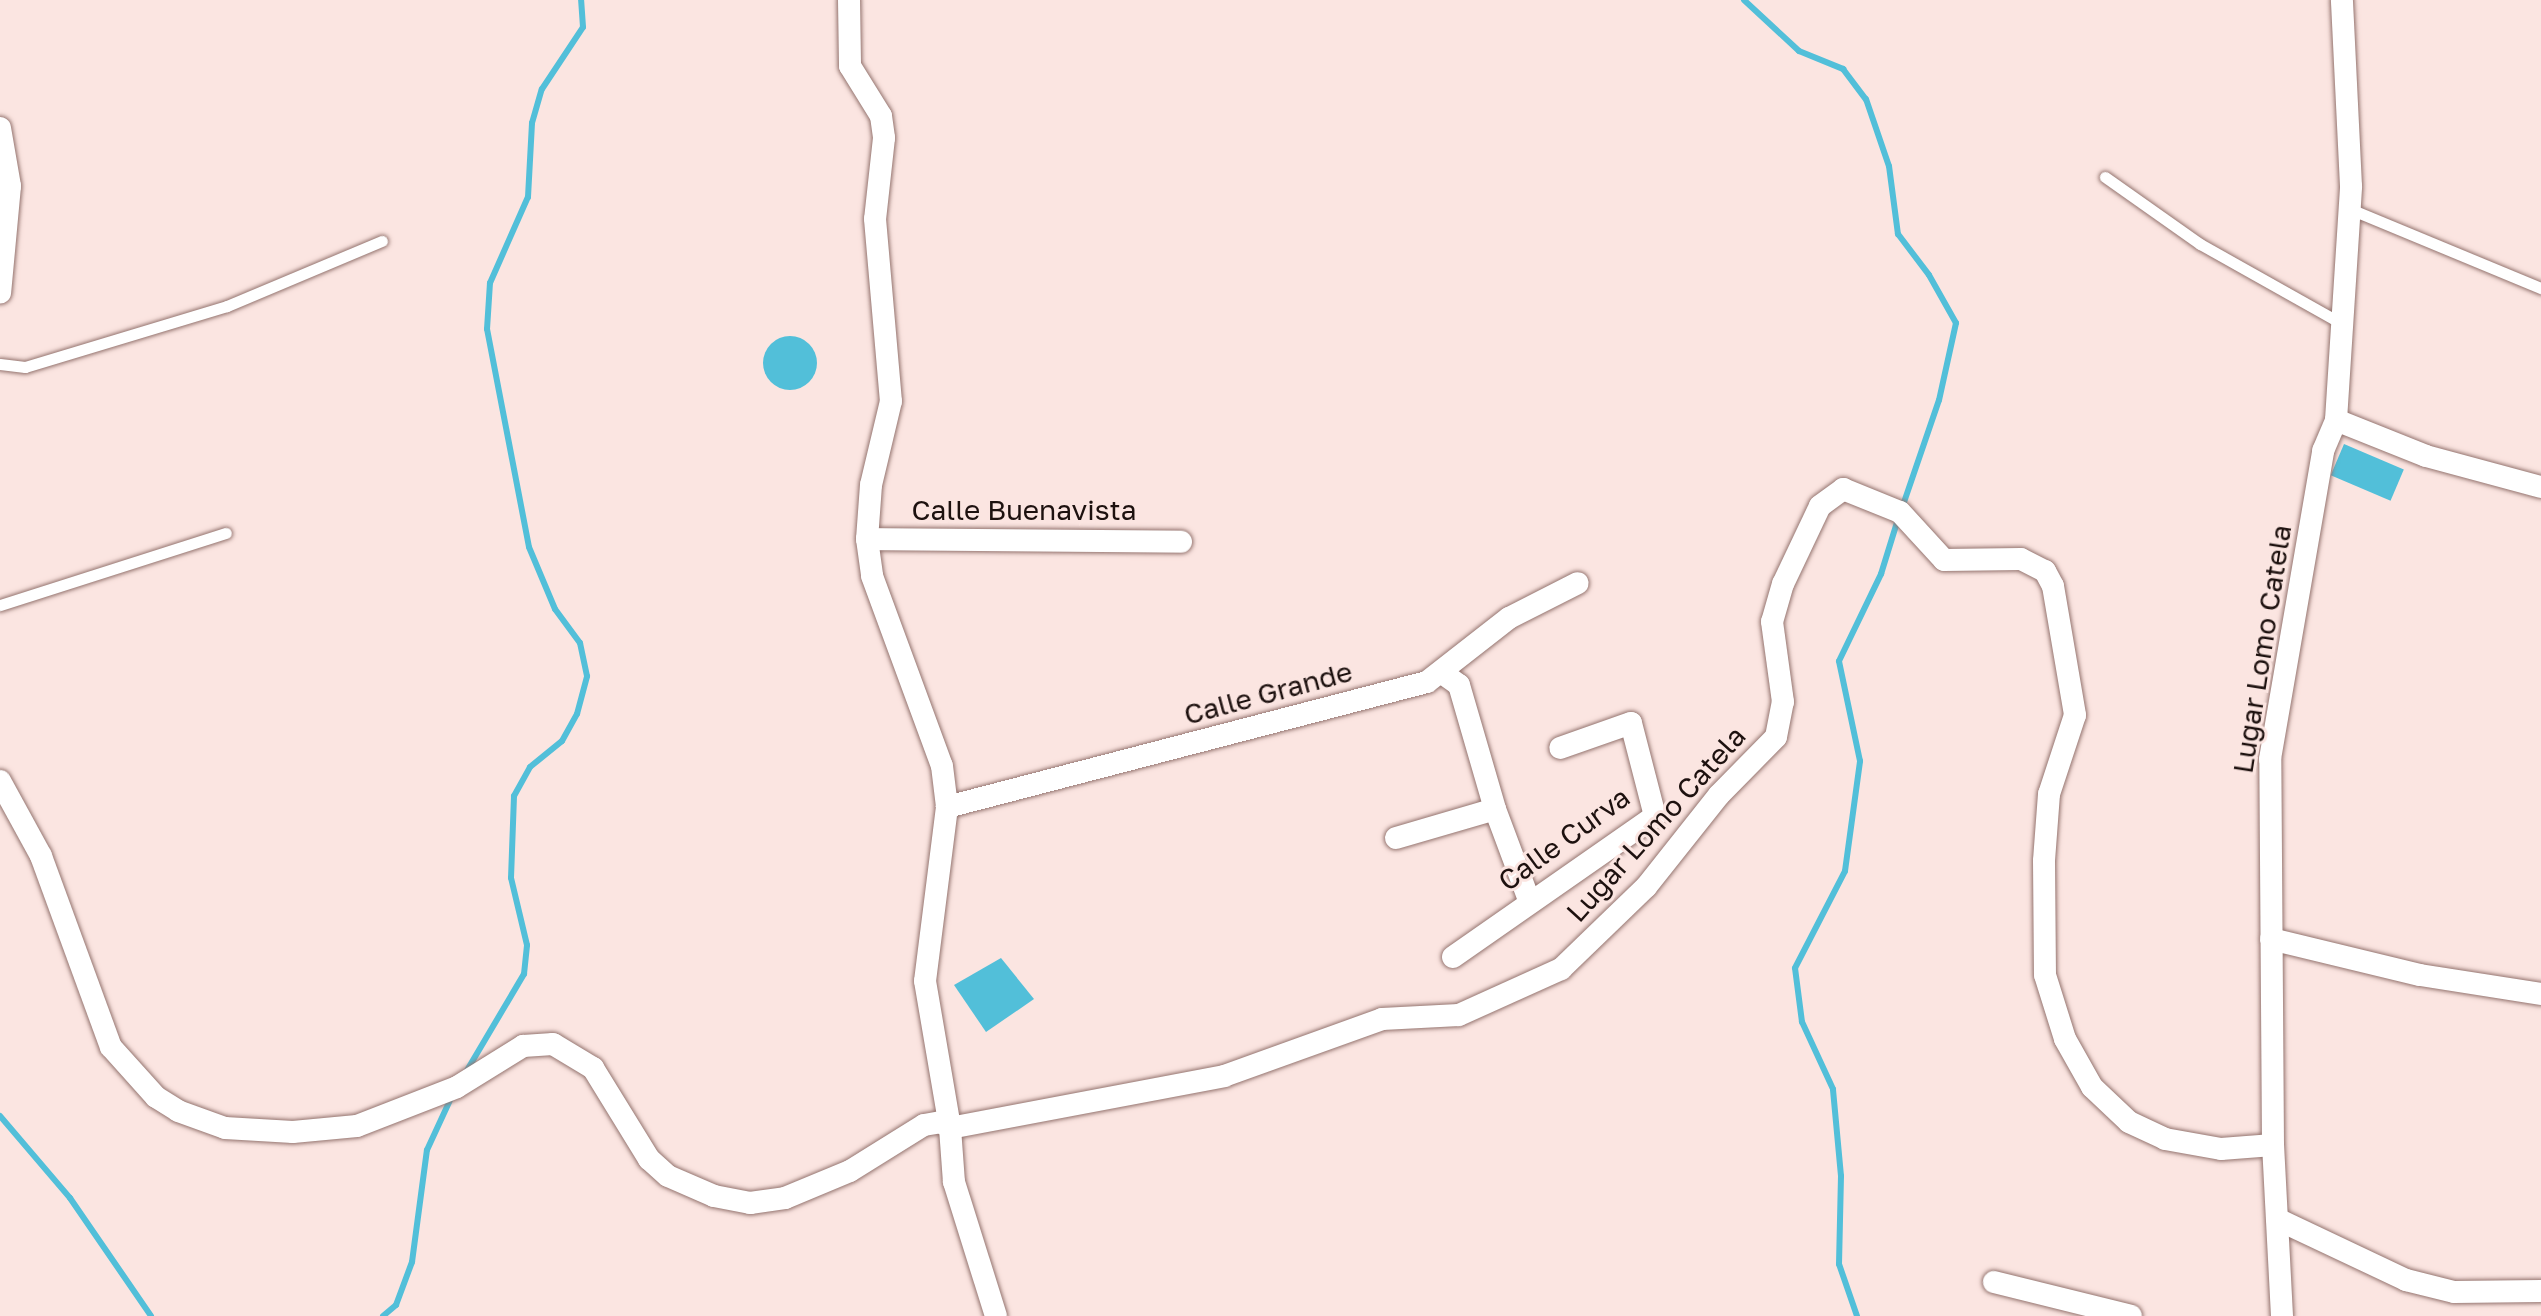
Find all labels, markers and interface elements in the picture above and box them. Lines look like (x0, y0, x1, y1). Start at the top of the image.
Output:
street label: Calle Buenavista (911, 493, 1137, 527)
street label: Lugar Lomo Catela (2226, 522, 2298, 776)
street label: Calle Grande (1180, 654, 1356, 732)
street label: Lugar Lomo Catela (1559, 719, 1753, 929)
street label: Calle Curva (1492, 780, 1636, 898)

